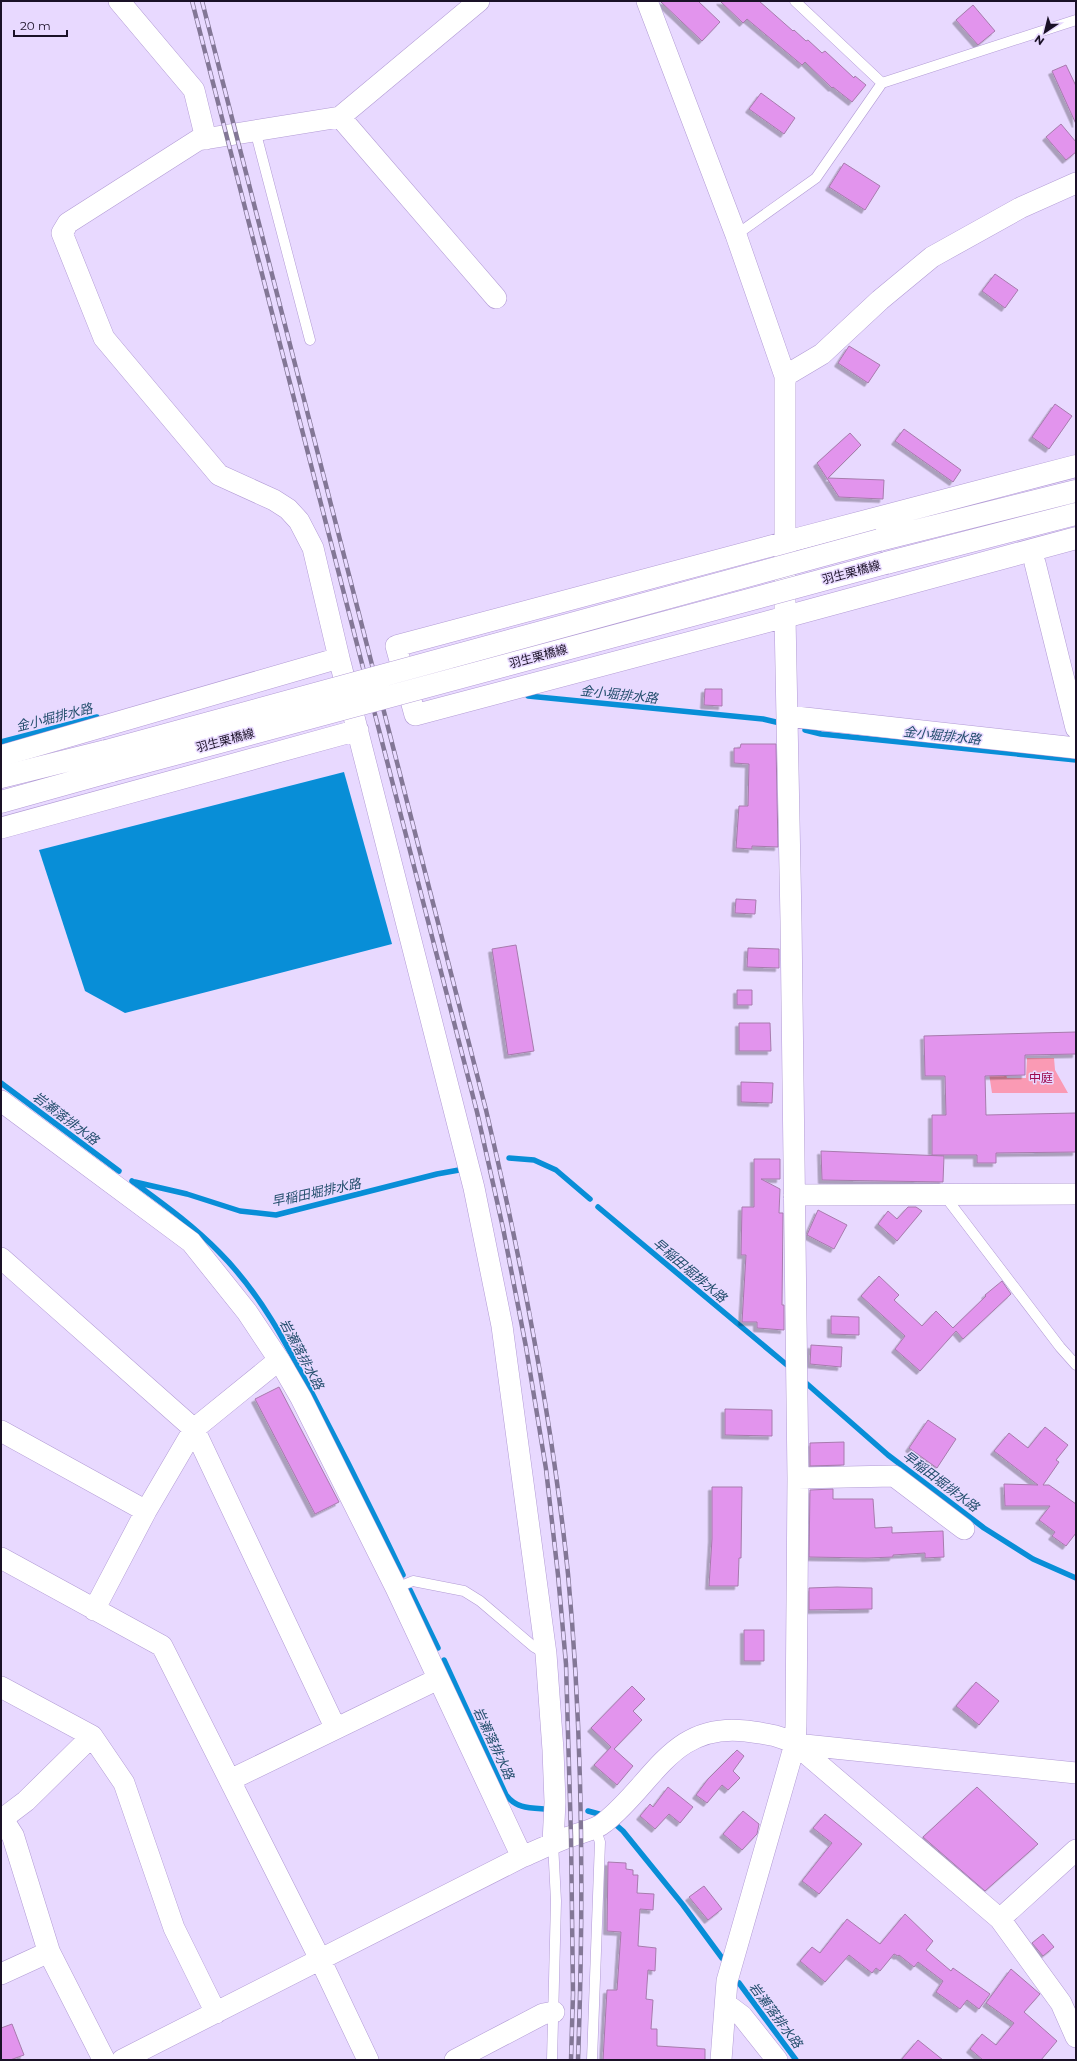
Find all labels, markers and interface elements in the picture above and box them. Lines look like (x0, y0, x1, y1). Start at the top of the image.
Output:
scale bar (14, 12, 67, 38)
north arrow (1025, 12, 1065, 52)
text: 20 m (20, 18, 51, 33)
text: N (1032, 32, 1047, 48)
street label: 羽生栗橋線 (820, 557, 882, 587)
street label: 羽生栗橋線 (507, 641, 569, 671)
water label: 金小堀排水路 (579, 682, 660, 706)
water label: 金小堀排水路 (14, 700, 95, 734)
water label: 金小堀排水路 (902, 723, 983, 747)
street label: 羽生栗橋線 (194, 725, 256, 755)
park label: 中庭 (1029, 1070, 1053, 1085)
water label: 岩瀬落排水路 (30, 1088, 103, 1148)
water label: 早稲田堀排水路 (270, 1175, 363, 1209)
water label: 早稲田堀排水路 (650, 1235, 731, 1306)
water label: 岩瀬落排水路 (277, 1316, 328, 1393)
water label: 早稲田堀排水路 (900, 1447, 983, 1515)
water label: 岩瀬落排水路 (470, 1704, 518, 1783)
water label: 岩瀬落排水路 (746, 1979, 806, 2052)

